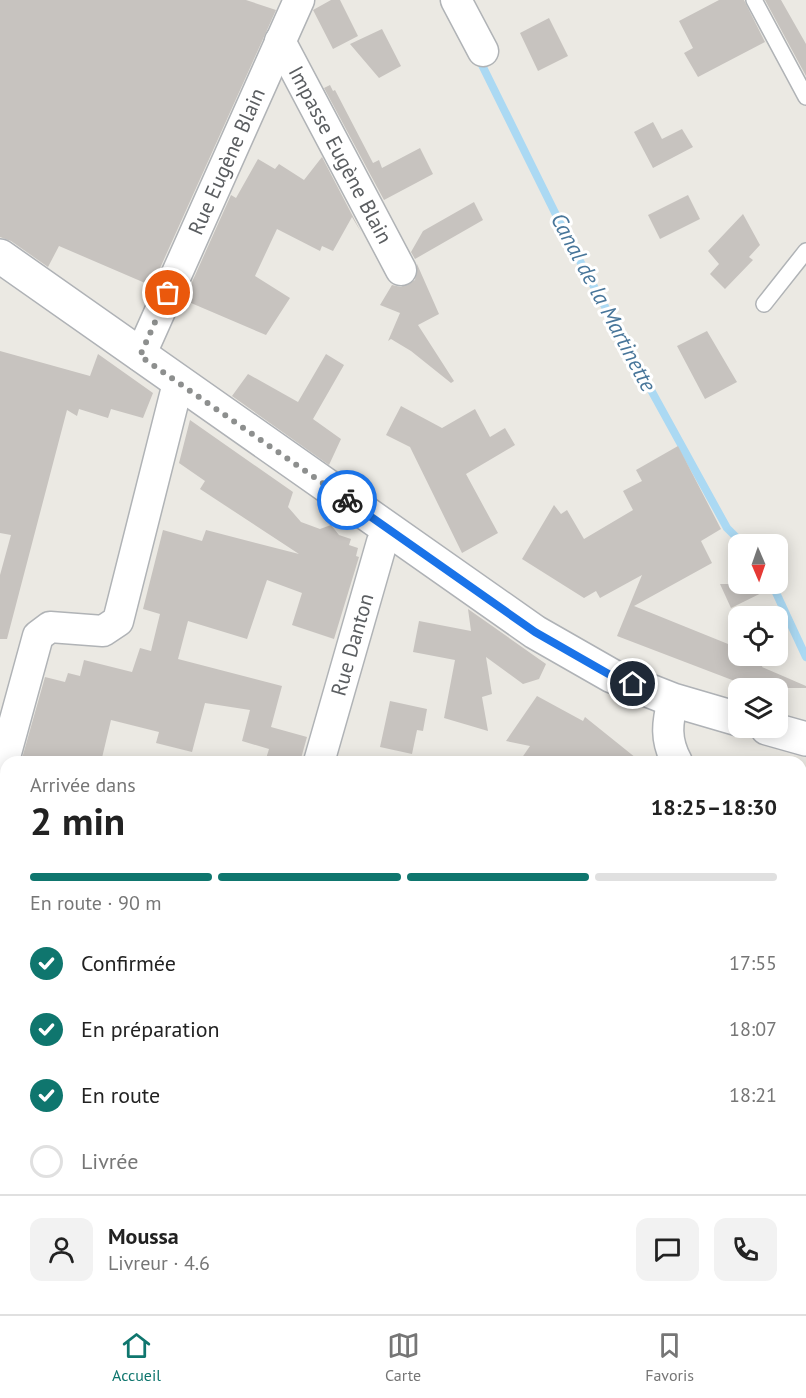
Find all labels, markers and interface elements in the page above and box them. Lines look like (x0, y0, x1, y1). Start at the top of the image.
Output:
street label: Impasse Eugène Blain (283, 61, 399, 248)
street label: Rue Eugène Blain (182, 84, 271, 239)
water label: Canal de la Martinette (545, 208, 663, 397)
pin (142, 267, 193, 318)
icon: bag (151, 276, 184, 309)
courier (317, 470, 377, 530)
icon: bike (331, 484, 364, 517)
north arrow (728, 534, 788, 594)
map controls (728, 534, 788, 738)
street label: Rue Danton (325, 590, 380, 699)
button: locate (728, 606, 788, 666)
pin (607, 658, 658, 709)
icon: home (616, 667, 649, 700)
button: layers (728, 678, 788, 738)
text: Arrivée dans (30, 772, 136, 798)
text: 18:25–18:30 (651, 793, 777, 821)
text: 2 min (30, 795, 125, 846)
text: En route · 90 m (30, 890, 161, 916)
icon: check (30, 947, 63, 980)
text: Confirmée (81, 949, 176, 977)
text: 17:55 (729, 950, 777, 976)
icon: check (30, 1013, 63, 1046)
text: En préparation (81, 1015, 220, 1043)
text: 18:07 (729, 1016, 777, 1042)
icon: check (30, 1079, 63, 1112)
text: En route (81, 1081, 160, 1109)
text: 18:21 (729, 1082, 777, 1108)
text: Livrée (81, 1147, 138, 1175)
button: person (30, 1218, 93, 1281)
button: chat (636, 1218, 699, 1281)
button: phone (714, 1218, 777, 1281)
text: Moussa (108, 1222, 179, 1250)
text: Livreur · 4.6 (108, 1250, 210, 1276)
tab: Accueil (112, 1329, 161, 1385)
tab: Carte (385, 1329, 421, 1385)
tab: Favoris (645, 1329, 694, 1385)

